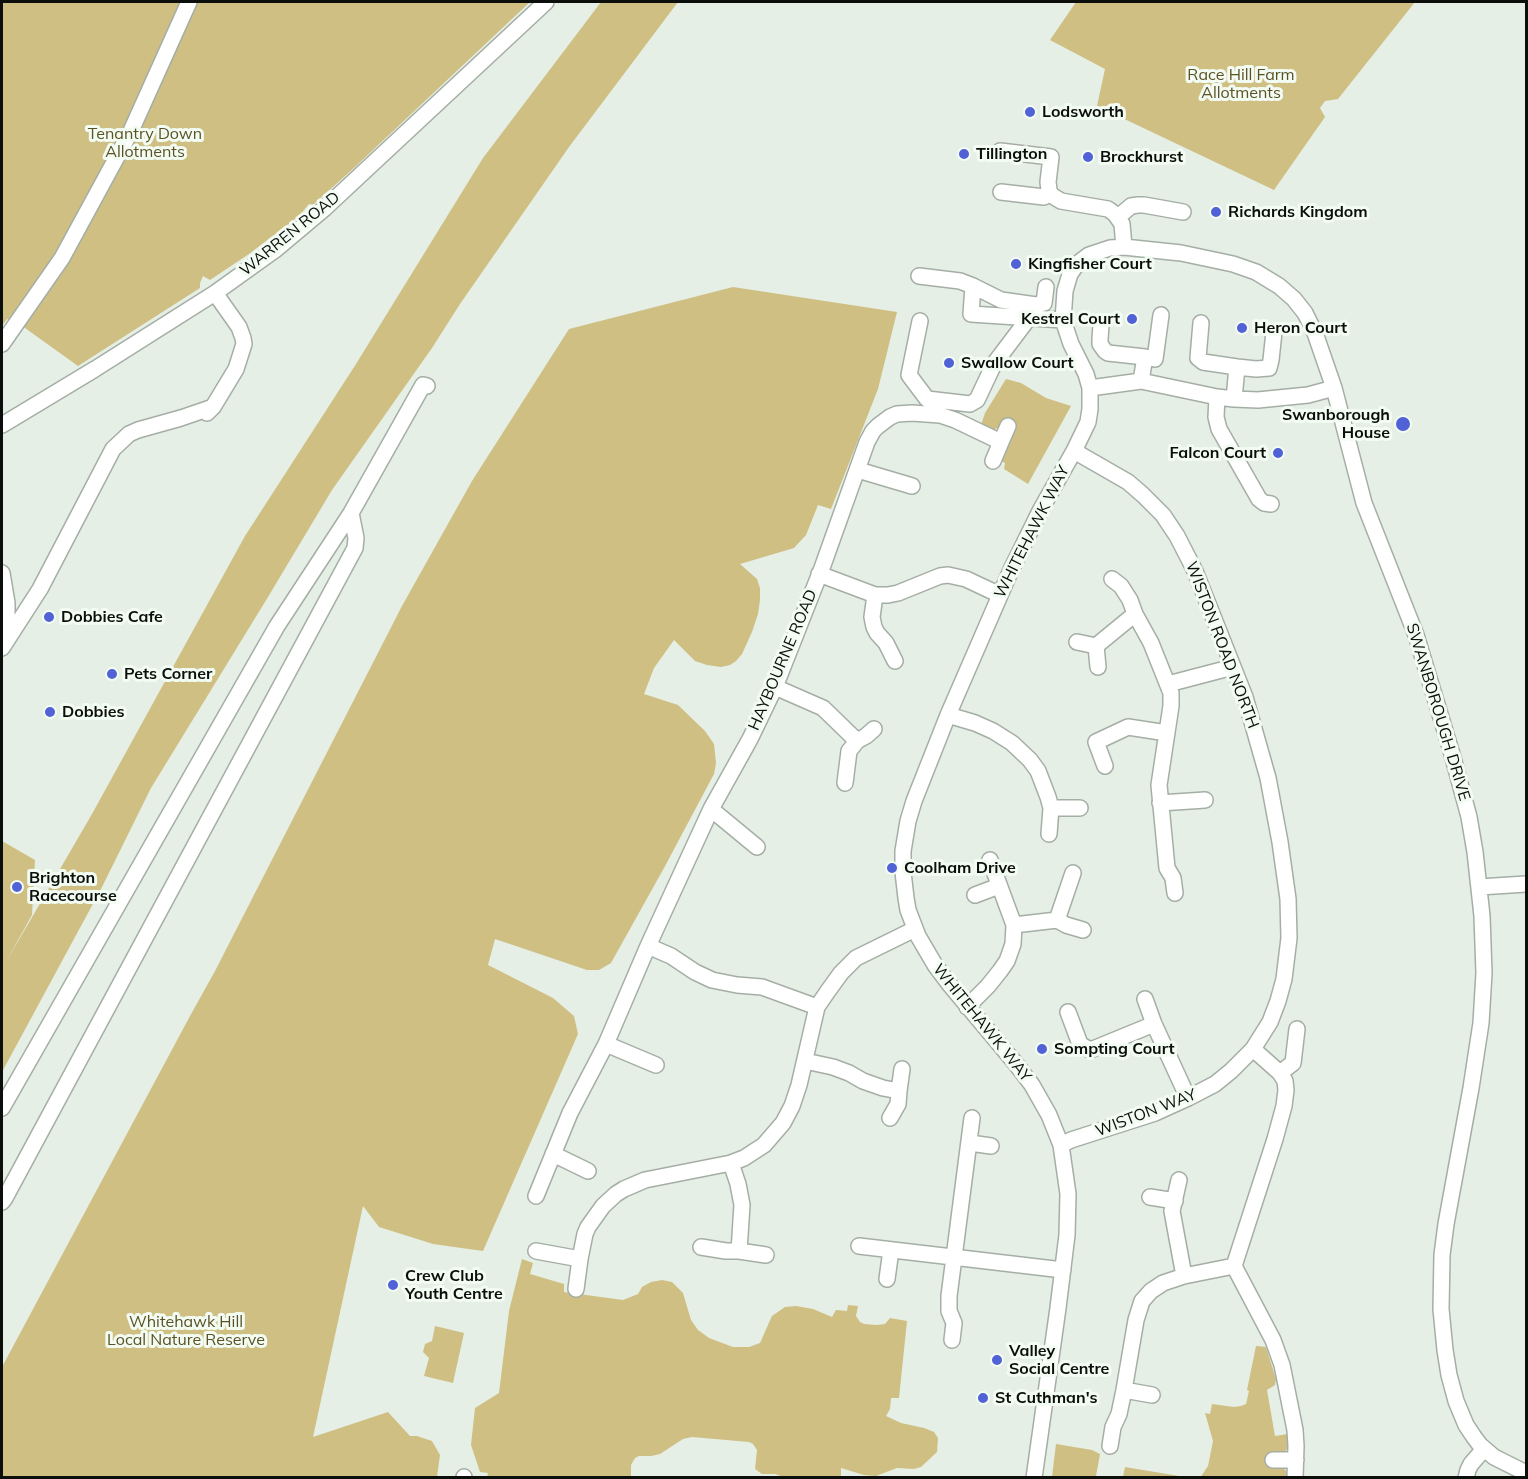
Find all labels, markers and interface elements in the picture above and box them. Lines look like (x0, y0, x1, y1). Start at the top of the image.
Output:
park label: Race Hill Farm Allotments (1187, 65, 1295, 103)
place label: Lodsworth (1042, 102, 1124, 122)
marker: Lodsworth (1023, 105, 1037, 119)
park label: Tenantry Down Allotments (88, 124, 202, 162)
place label: Tillington (976, 144, 1047, 164)
marker: Tillington (957, 147, 971, 161)
place label: Brockhurst (1100, 147, 1183, 167)
marker: Brockhurst (1081, 150, 1095, 164)
street label: WARREN ROAD (236, 188, 344, 280)
place label: Richards Kingdom (1228, 202, 1368, 222)
marker: Richards Kingdom (1209, 205, 1223, 219)
place label: Kingfisher Court (1028, 254, 1152, 274)
marker: Kingfisher Court (1009, 257, 1023, 271)
place label: Kestrel Court (1021, 309, 1120, 329)
marker: Kestrel Court (1125, 312, 1139, 326)
place label: Heron Court (1254, 318, 1347, 338)
marker: Heron Court (1235, 321, 1249, 335)
place label: Swallow Court (961, 353, 1073, 373)
marker: Swallow Court (942, 356, 956, 370)
place label: Swanborough House (1282, 405, 1390, 443)
marker: Swanborough House (1394, 415, 1412, 433)
place label: Falcon Court (1169, 443, 1266, 463)
marker: Falcon Court (1271, 446, 1285, 460)
street label: WHITEHAWK WAY (990, 463, 1074, 601)
street label: WISTON ROAD NORTH (1181, 559, 1263, 731)
street label: HAYBOURNE ROAD (745, 587, 821, 733)
place label: Dobbies Cafe (61, 607, 163, 627)
marker: Dobbies Cafe (42, 610, 56, 624)
street label: SWANBOROUGH DRIVE (1402, 621, 1474, 803)
place label: Pets Corner (124, 664, 212, 684)
marker: Pets Corner (105, 667, 119, 681)
place label: Dobbies (62, 702, 124, 722)
marker: Dobbies (43, 705, 57, 719)
place label: Coolham Drive (904, 858, 1016, 878)
marker: Coolham Drive (885, 861, 899, 875)
place label: Brighton Racecourse (29, 868, 117, 906)
marker: Brighton Racecourse (10, 880, 24, 894)
street label: WHITEHAWK WAY (929, 960, 1035, 1086)
place label: Sompting Court (1054, 1039, 1174, 1059)
marker: Sompting Court (1035, 1042, 1049, 1056)
street label: WISTON WAY (1093, 1085, 1199, 1141)
place label: Crew Club Youth Centre (405, 1266, 503, 1304)
marker: Crew Club Youth Centre (386, 1278, 400, 1292)
park label: Whitehawk Hill Local Nature Reserve (107, 1312, 265, 1350)
place label: Valley Social Centre (1009, 1341, 1109, 1379)
marker: Valley Social Centre (990, 1353, 1004, 1367)
place label: St Cuthman's (995, 1388, 1098, 1408)
marker: St Cuthman's (976, 1391, 990, 1405)

